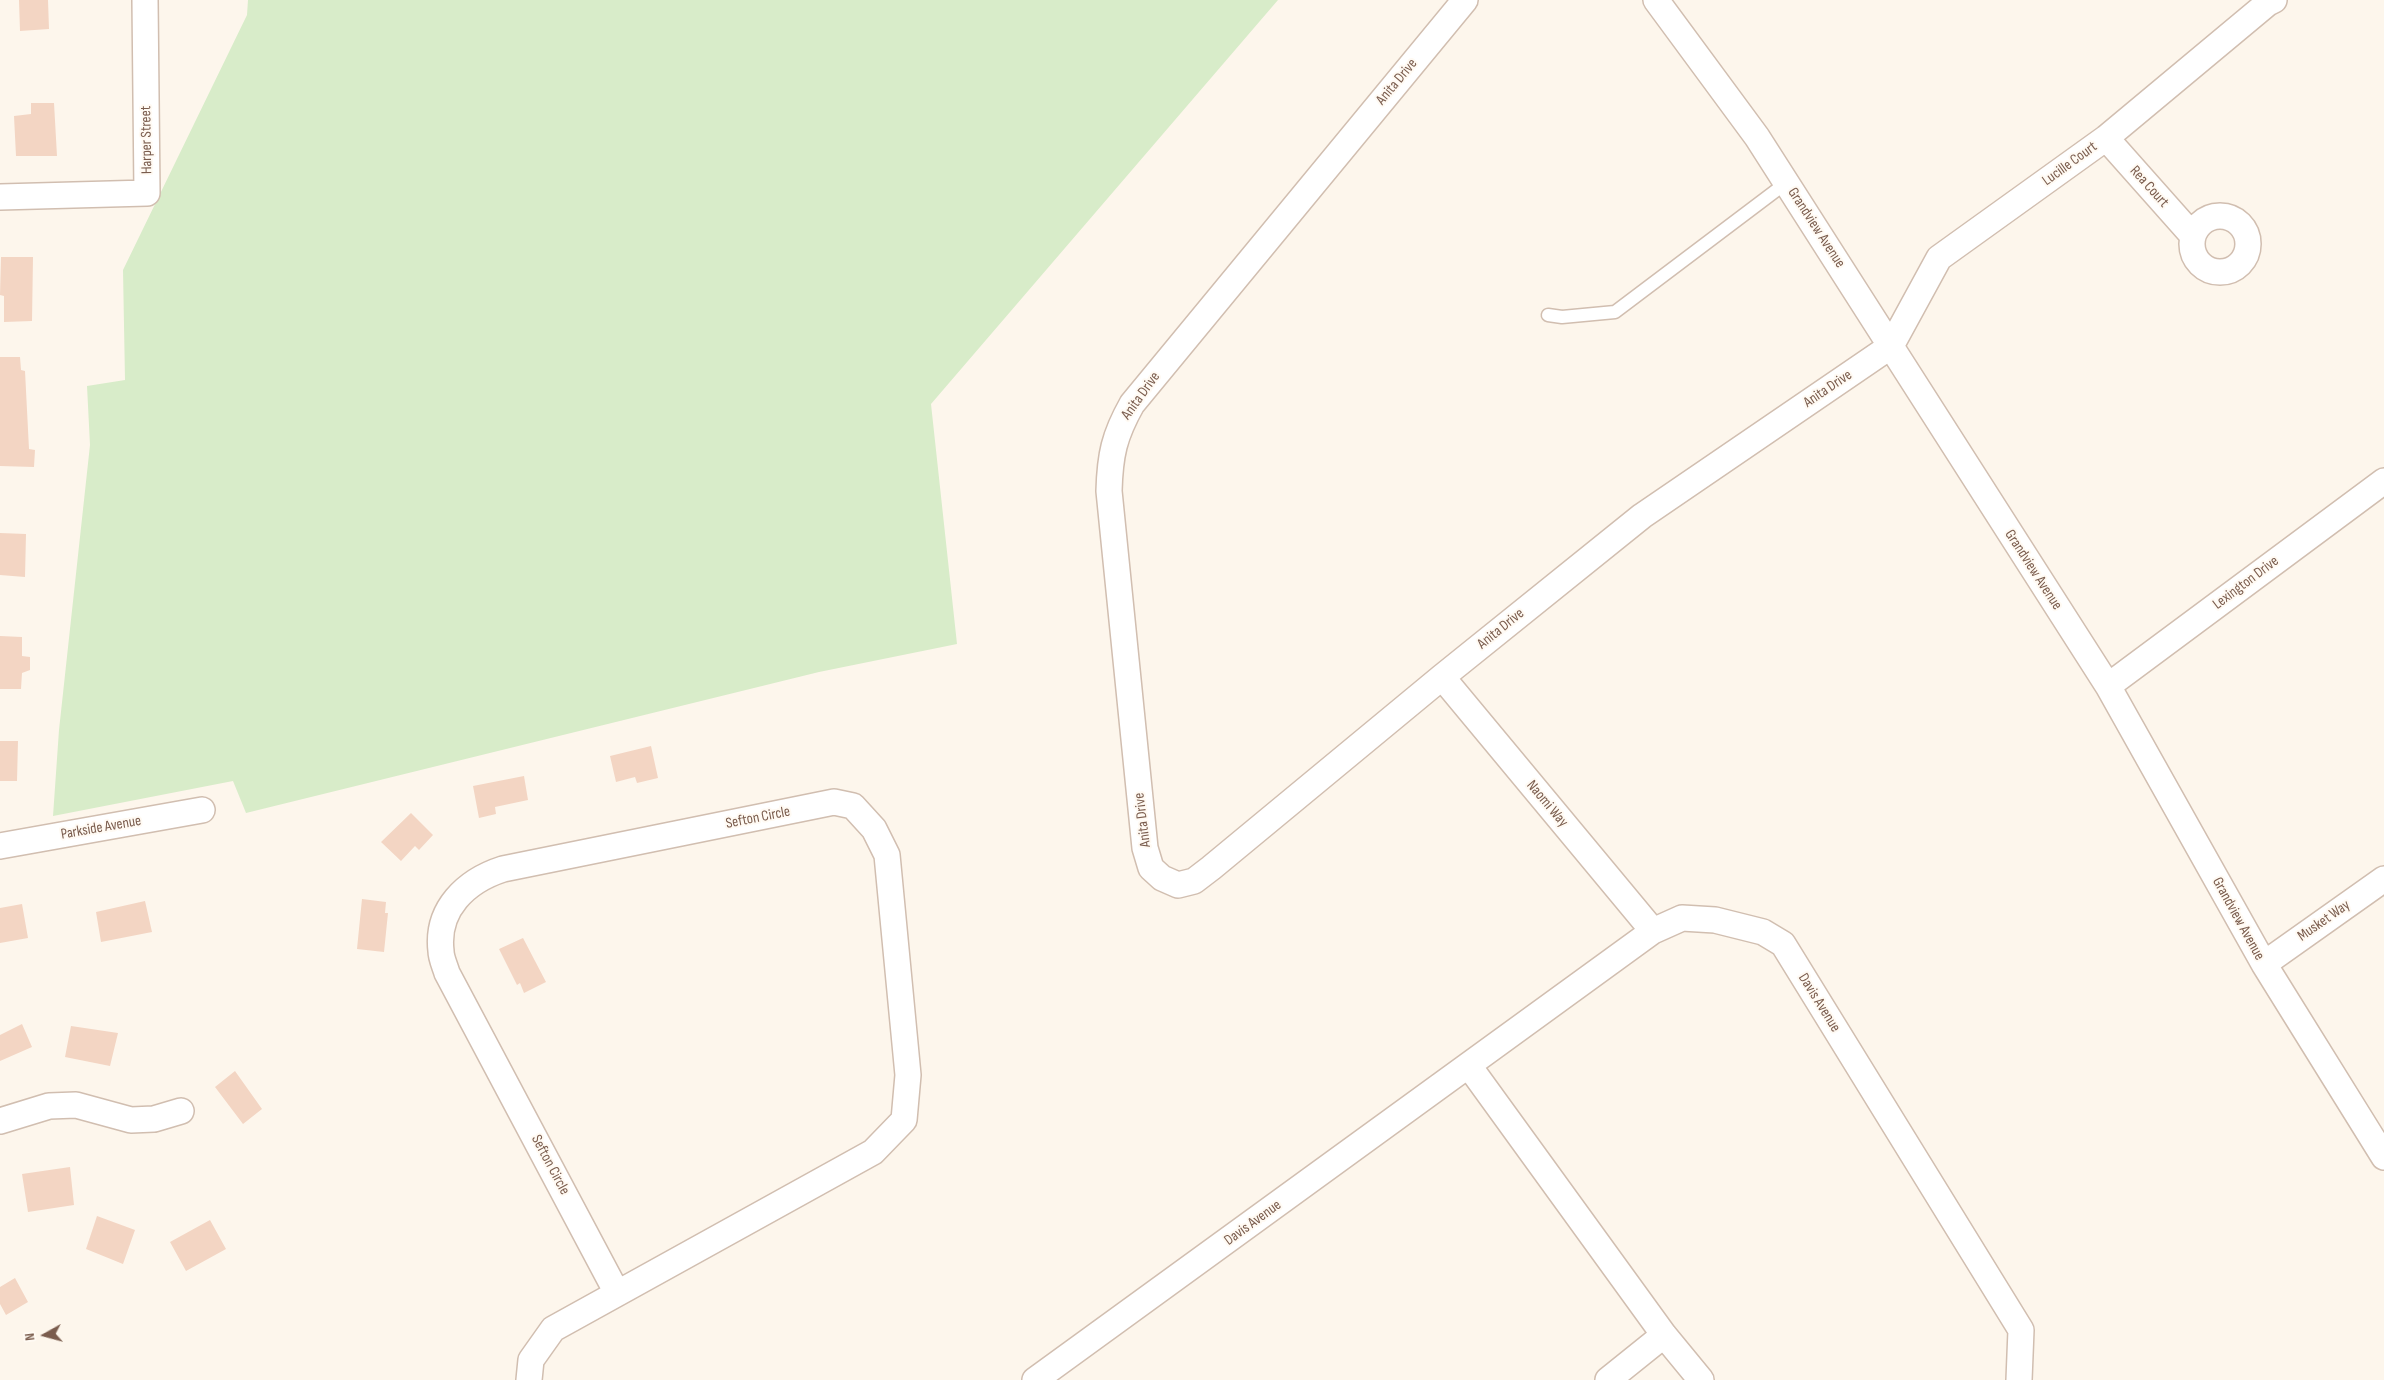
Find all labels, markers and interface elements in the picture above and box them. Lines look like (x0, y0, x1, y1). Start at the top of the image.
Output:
street label: Anita Drive (1373, 55, 1421, 109)
street label: Harper Street (137, 106, 157, 174)
street label: Lucille Court (2039, 138, 2101, 190)
street label: Rea Court (2126, 163, 2172, 211)
street label: Grandview Avenue (1783, 184, 1849, 272)
street label: Anita Drive (1800, 366, 1856, 412)
street label: Anita Drive (1118, 369, 1164, 423)
street label: Grandview Avenue (2000, 526, 2066, 614)
street label: Lexington Drive (2210, 552, 2282, 614)
street label: Anita Drive (1474, 605, 1528, 653)
street label: Naomi Way (1522, 777, 1572, 831)
street label: Anita Drive (1131, 792, 1155, 848)
street label: Sefton Circle (724, 803, 792, 833)
street label: Parkside Avenue (59, 812, 143, 844)
street label: Grandview Avenue (2208, 874, 2268, 964)
street label: Musket Way (2294, 896, 2354, 946)
street label: Davis Avenue (1794, 970, 1844, 1036)
street label: Sefton Circle (527, 1132, 573, 1198)
street label: Davis Avenue (1221, 1196, 1285, 1250)
north arrow (20, 1310, 70, 1360)
text: N (21, 1332, 39, 1342)

